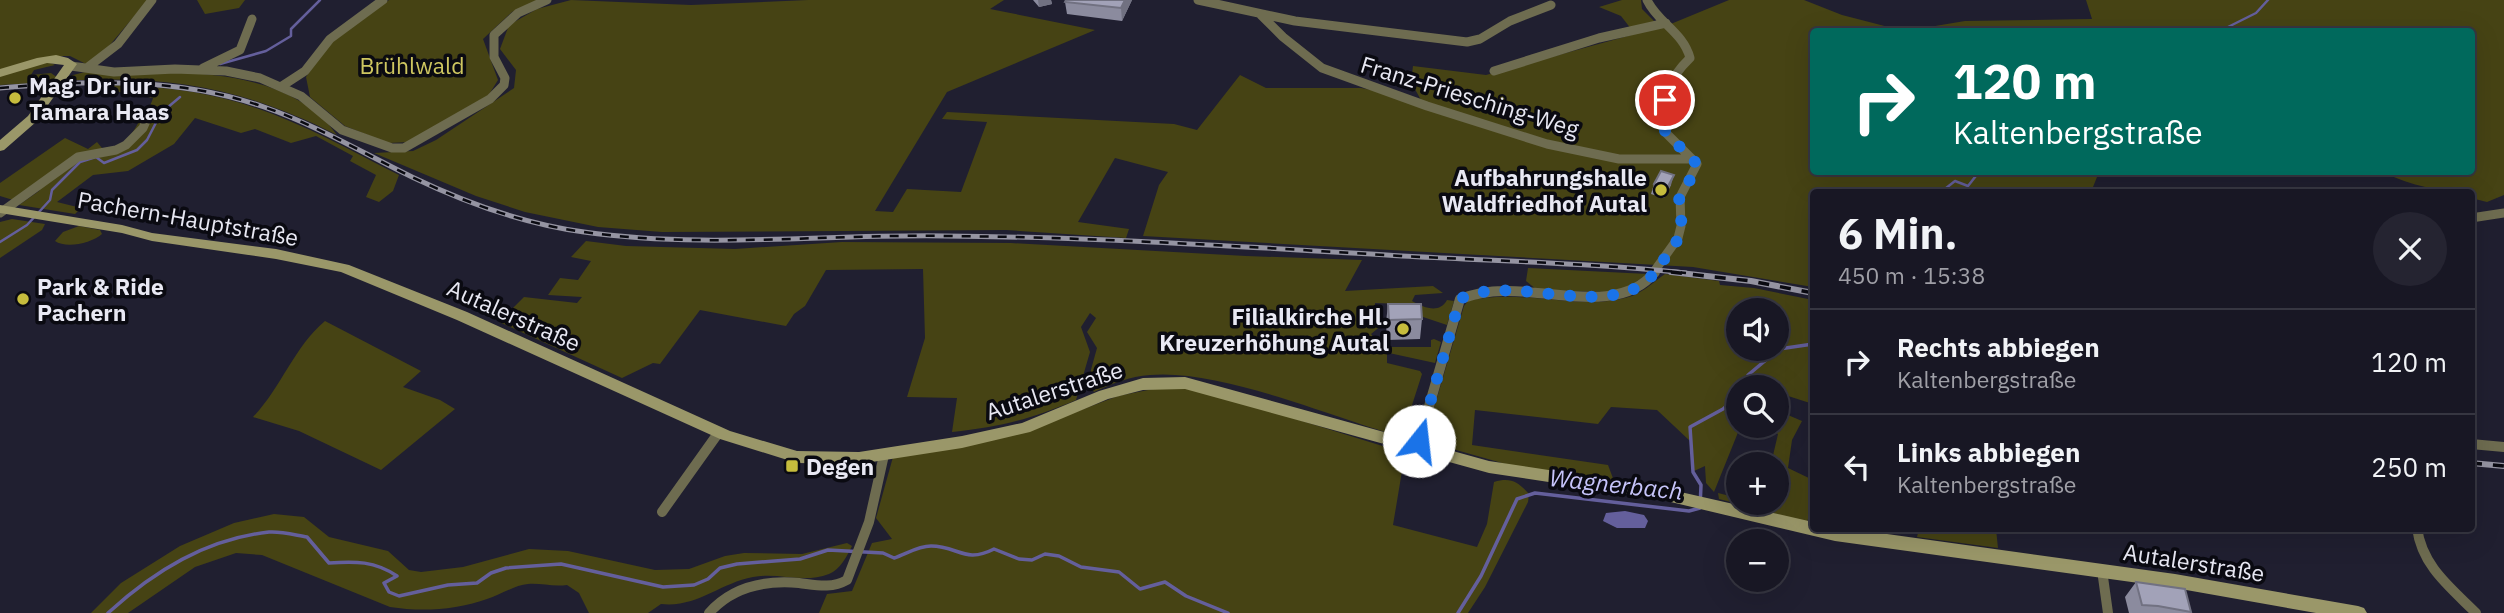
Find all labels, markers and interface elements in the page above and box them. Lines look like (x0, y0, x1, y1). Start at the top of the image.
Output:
street label: Franz-Priesching-Weg (1357, 49, 1583, 143)
text: 120 m (1953, 49, 2097, 112)
park label: Brühlwald (359, 50, 465, 80)
icon: right (1838, 56, 1929, 147)
place label: Mag. Dr. iur. Tamara Haas (29, 70, 169, 126)
pin (1635, 70, 1695, 130)
icon: arrive (1646, 81, 1684, 119)
marker: Mag. Dr. iur. Tamara Haas (7, 90, 23, 106)
text: Kaltenbergstraße (1953, 111, 2203, 153)
place label: Aufbahrungshalle Waldfriedhof Autal (1442, 162, 1647, 218)
marker: Aufbahrungshalle Waldfriedhof Autal (1653, 182, 1669, 198)
street label: Pachern-Hauptstraße (75, 184, 301, 252)
text: 6 Min. (1838, 206, 1958, 261)
button: close (2373, 212, 2447, 286)
text: 450 m · 15:38 (1838, 260, 1985, 290)
place label: Park & Ride Pachern (37, 271, 164, 327)
street label: Autalerstraße (443, 272, 585, 358)
marker: Park & Ride Pachern (15, 291, 31, 307)
map controls (1726, 298, 1789, 592)
button: sound (1726, 298, 1789, 361)
place label: Filialkirche Hl. Kreuzerhöhung Autal (1159, 301, 1389, 357)
marker: Filialkirche Hl. Kreuzerhöhung Autal (1395, 321, 1411, 337)
text: Rechts abbiegen (1897, 330, 2100, 364)
icon: right (1838, 343, 1876, 381)
text: 120 m (2371, 345, 2447, 379)
street label: Autalerstraße (982, 354, 1126, 426)
text: Kaltenbergstraße (1897, 364, 2076, 394)
button: search (1726, 375, 1789, 438)
position arrow (1382, 404, 1456, 478)
text: Links abbiegen (1897, 435, 2080, 469)
icon: left (1838, 448, 1876, 486)
text: 250 m (2371, 450, 2447, 484)
place label: Degen (806, 451, 874, 481)
button: + (1726, 452, 1789, 515)
marker: Degen (784, 458, 800, 474)
water label: Wagnerbach (1548, 461, 1684, 507)
text: Kaltenbergstraße (1897, 469, 2076, 499)
button: − (1726, 529, 1789, 592)
street label: Autalerstraße (2121, 536, 2267, 588)

